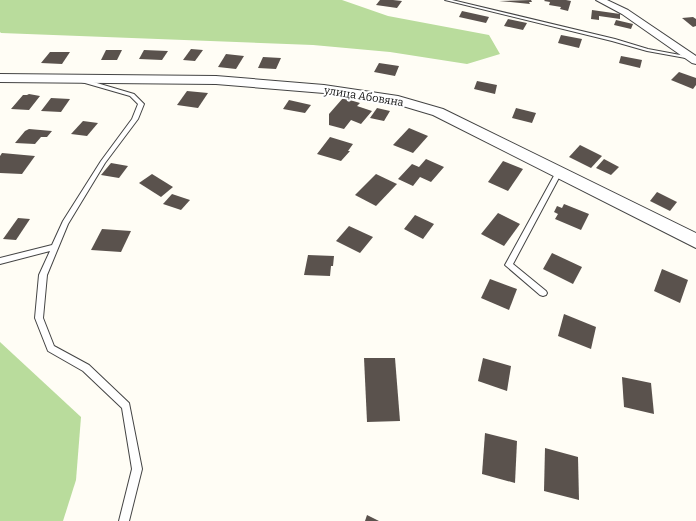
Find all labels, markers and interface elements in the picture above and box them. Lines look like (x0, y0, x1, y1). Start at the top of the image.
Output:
street label: улица Абовяна (322, 84, 405, 109)

